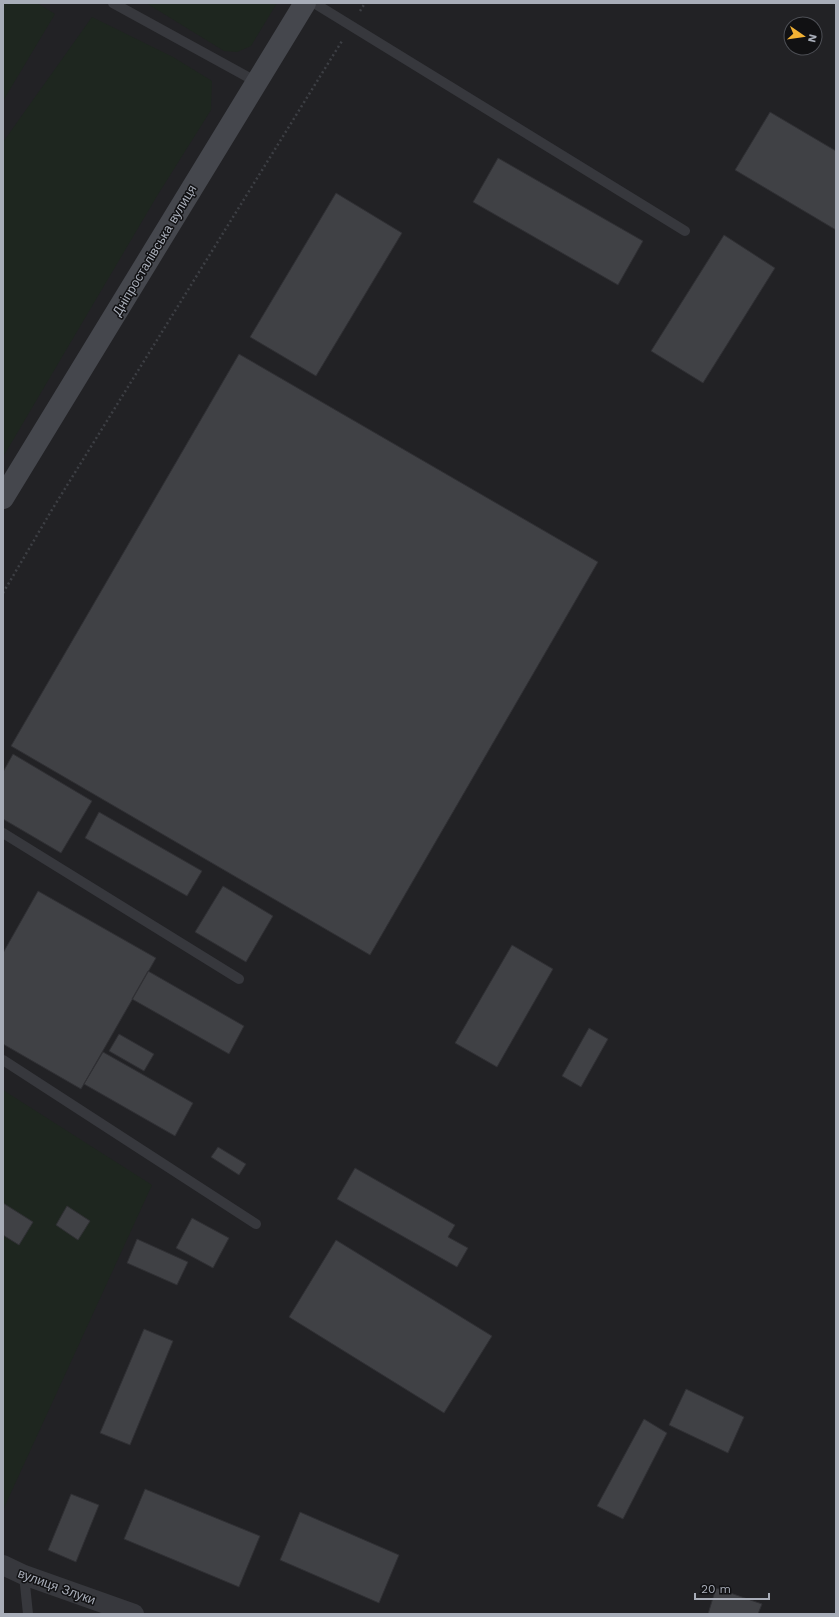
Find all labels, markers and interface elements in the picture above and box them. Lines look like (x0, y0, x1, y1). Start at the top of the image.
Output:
north arrow (783, 16, 823, 56)
text: N (805, 33, 820, 44)
street label: Дніпросталівська вулиця (109, 182, 200, 319)
street label: вулиця Злуки (16, 1565, 98, 1607)
scale bar (695, 1575, 769, 1601)
text: 20 m (701, 1582, 731, 1596)

